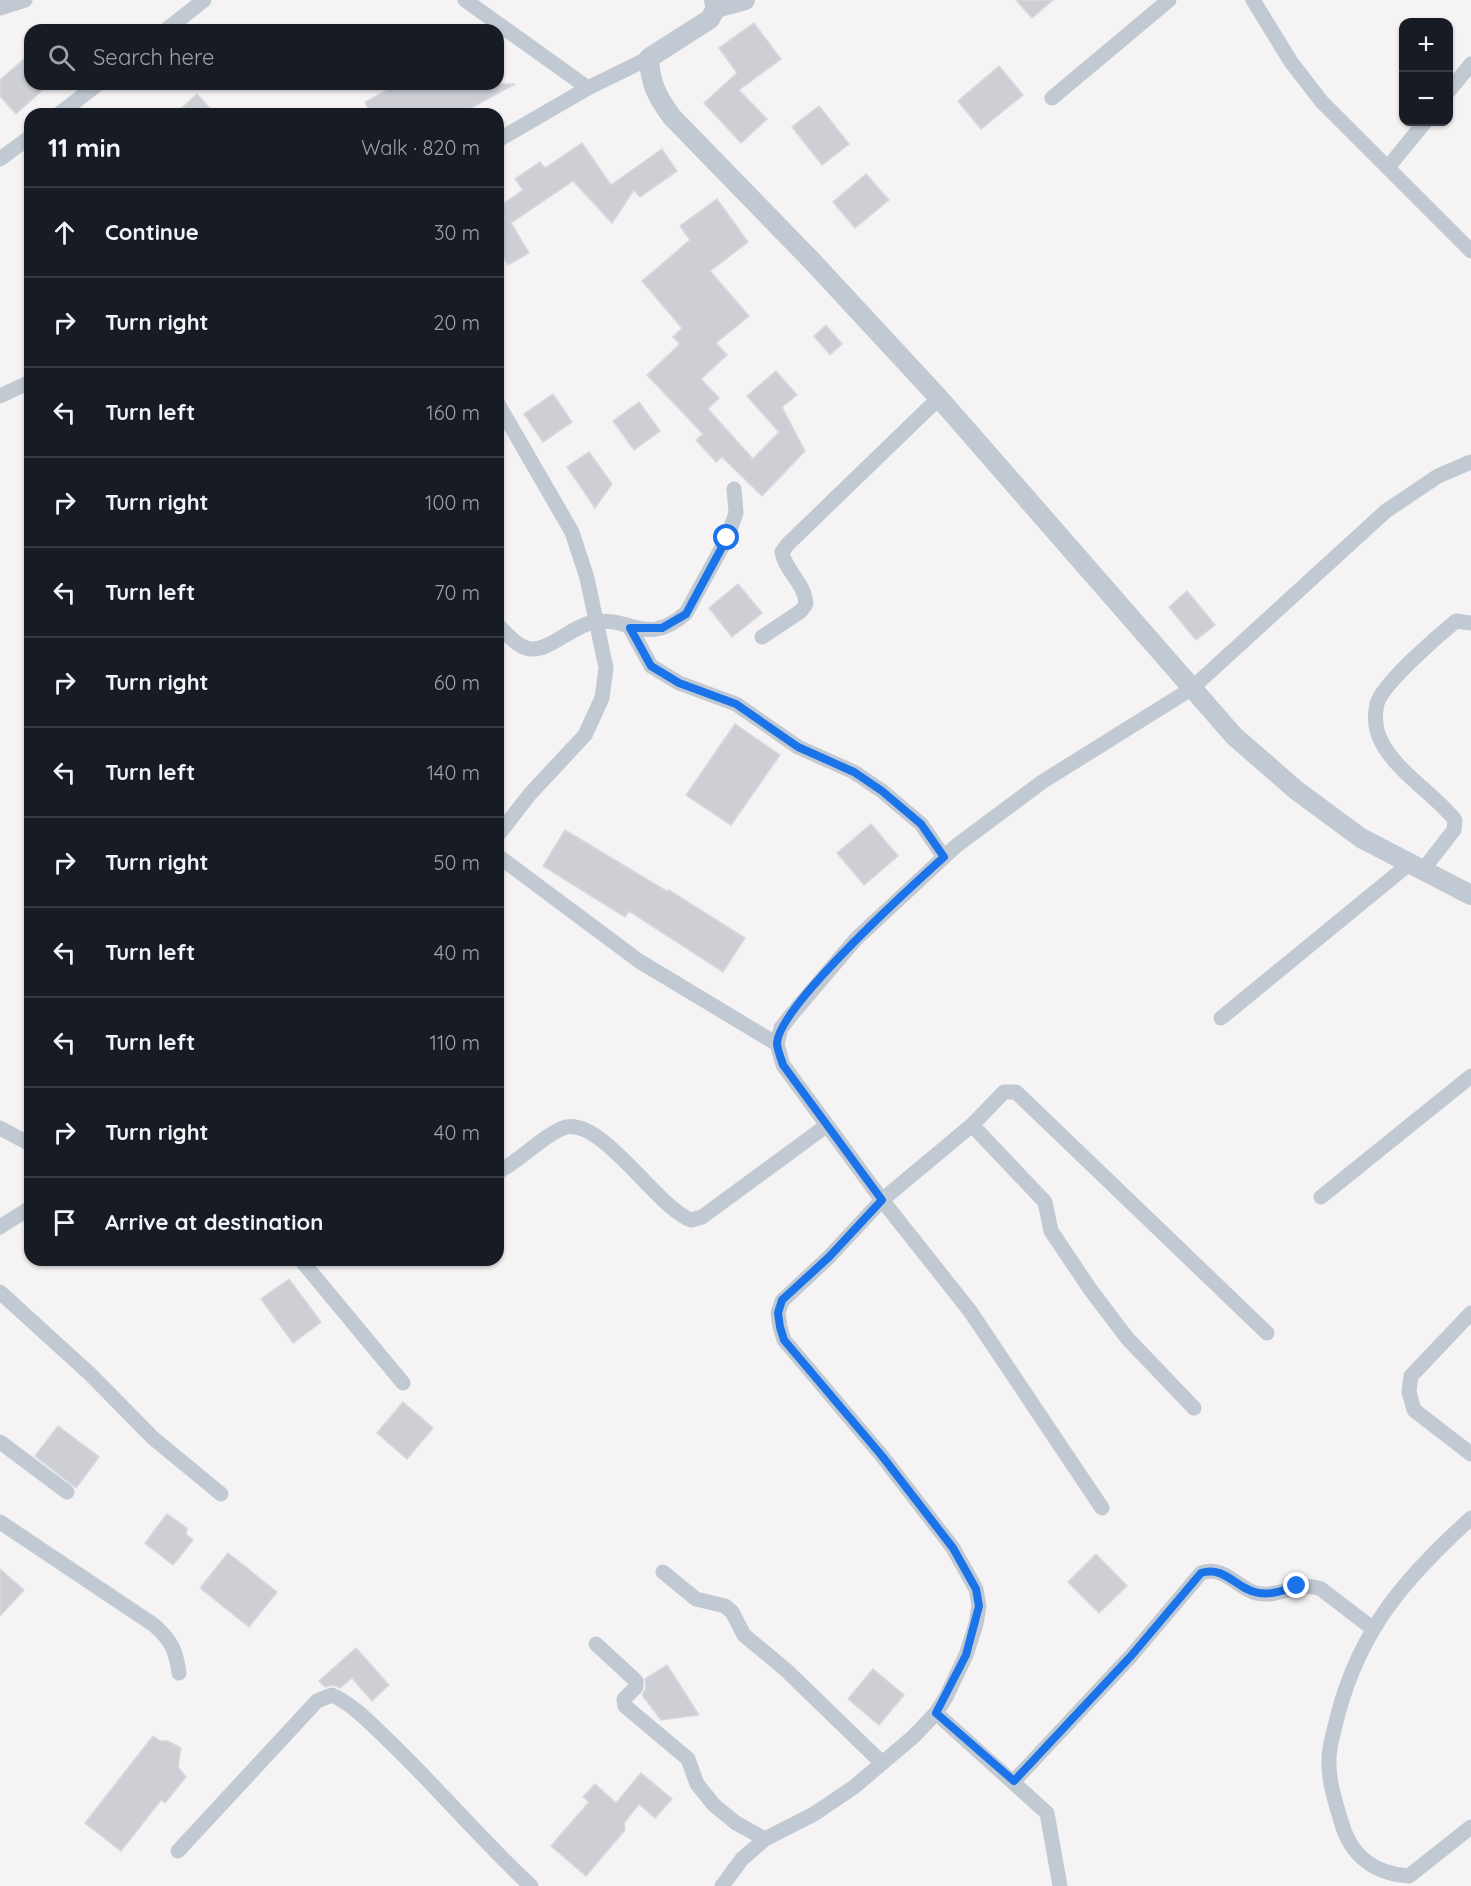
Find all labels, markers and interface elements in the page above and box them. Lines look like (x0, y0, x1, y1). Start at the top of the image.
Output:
map controls (1399, 18, 1453, 126)
button: + (1399, 18, 1453, 72)
search box (24, 24, 504, 90)
icon: search (45, 41, 78, 74)
text: Search here (93, 43, 214, 71)
button: − (1399, 72, 1453, 126)
text: 11 min (48, 131, 121, 164)
text: Walk · 820 m (361, 135, 480, 160)
icon: ahead (48, 216, 81, 249)
text: Continue (105, 218, 199, 246)
text: 30 m (434, 220, 480, 245)
icon: right (48, 306, 81, 339)
text: Turn right (105, 308, 209, 336)
text: 20 m (433, 310, 480, 335)
icon: left (48, 396, 81, 429)
text: Turn left (105, 398, 195, 426)
text: 160 m (426, 400, 480, 425)
icon: right (48, 486, 81, 519)
text: Turn right (105, 488, 209, 516)
text: 100 m (425, 490, 480, 515)
route start (713, 524, 739, 550)
icon: left (48, 576, 81, 609)
text: Turn left (105, 578, 195, 606)
text: 70 m (434, 580, 480, 605)
icon: right (48, 666, 81, 699)
text: Turn right (105, 668, 209, 696)
text: 60 m (434, 670, 480, 695)
icon: left (48, 756, 81, 789)
text: Turn left (105, 758, 195, 786)
text: 140 m (427, 760, 480, 785)
icon: right (48, 846, 81, 879)
text: Turn right (105, 848, 209, 876)
text: 50 m (434, 850, 480, 875)
icon: left (48, 936, 81, 969)
text: Turn left (105, 938, 195, 966)
text: 40 m (434, 940, 480, 965)
icon: left (48, 1026, 81, 1059)
text: Turn left (105, 1028, 195, 1056)
text: 110 m (430, 1030, 480, 1055)
icon: right (48, 1116, 81, 1149)
text: Turn right (105, 1118, 209, 1146)
text: 40 m (434, 1120, 480, 1145)
icon: arrive (48, 1206, 81, 1239)
text: Arrive at destination (105, 1208, 323, 1236)
route end (1283, 1572, 1309, 1598)

